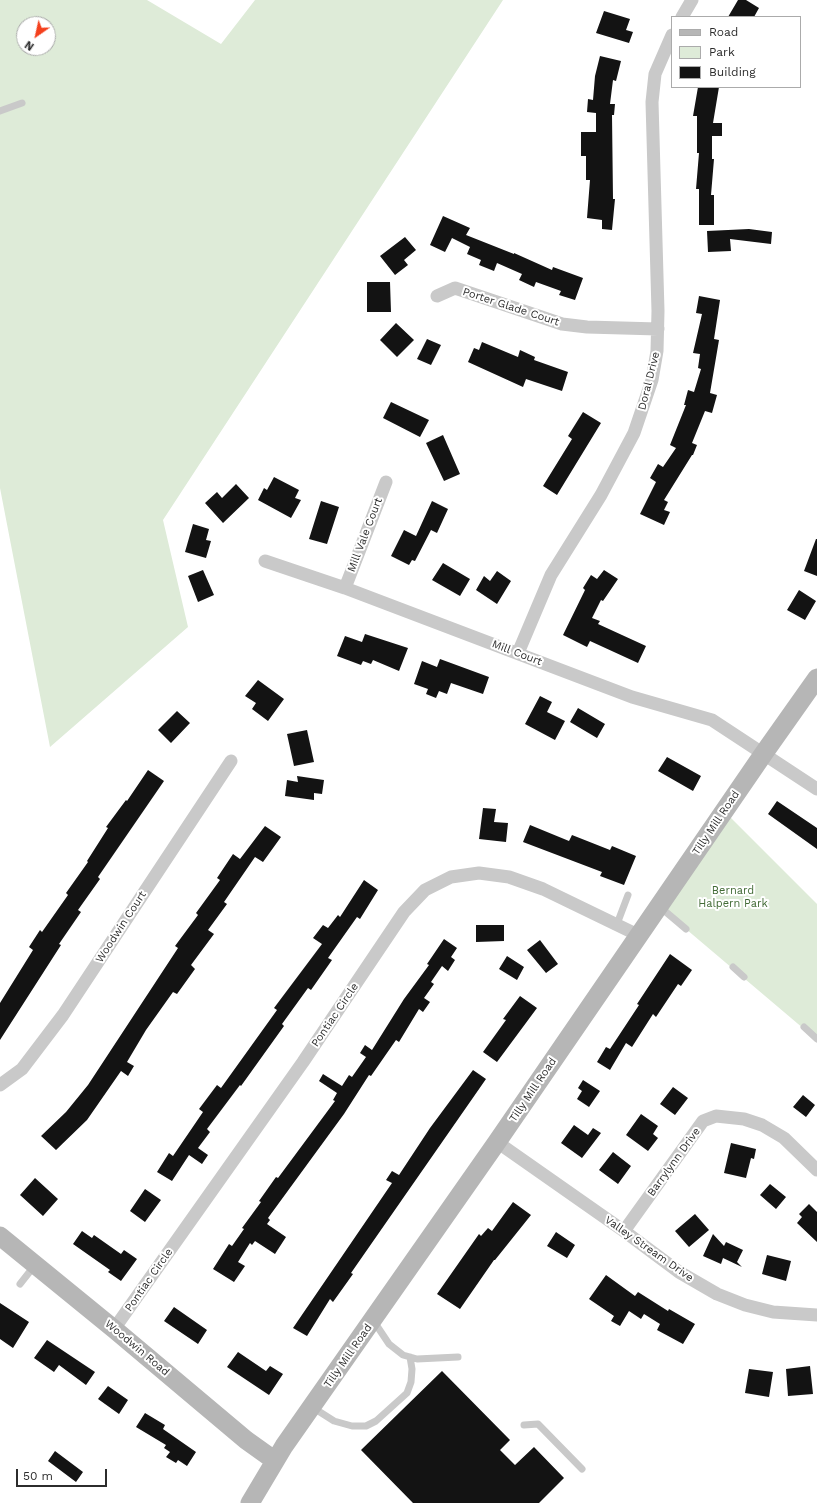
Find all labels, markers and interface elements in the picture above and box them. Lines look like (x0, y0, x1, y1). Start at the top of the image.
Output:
north arrow (16, 16, 56, 56)
legend (671, 16, 801, 88)
text: Road (709, 25, 738, 39)
text: N (23, 38, 37, 53)
text: Park (709, 45, 735, 59)
text: Building (709, 65, 756, 79)
street label: Porter Glade Court (461, 285, 561, 329)
street label: Doral Drive (635, 351, 663, 411)
street label: Mill Vale Court (345, 496, 385, 574)
street label: Mill Court (490, 637, 544, 669)
street label: Tilly Mill Road (690, 788, 742, 858)
park label: Bernard Halpern Park (698, 884, 768, 910)
street label: Woodwin Court (93, 889, 149, 965)
street label: Pontiac Circle (309, 981, 361, 1049)
street label: Tilly Mill Road (507, 1055, 559, 1125)
street label: Barrylynn Drive (645, 1125, 703, 1199)
street label: Valley Stream Drive (602, 1213, 696, 1285)
street label: Pontiac Circle (122, 1246, 176, 1314)
street label: Woodwin Road (102, 1317, 172, 1379)
street label: Tilly Mill Road (321, 1322, 375, 1390)
scale bar (18, 1461, 109, 1487)
text: 50 m (23, 1469, 53, 1483)

